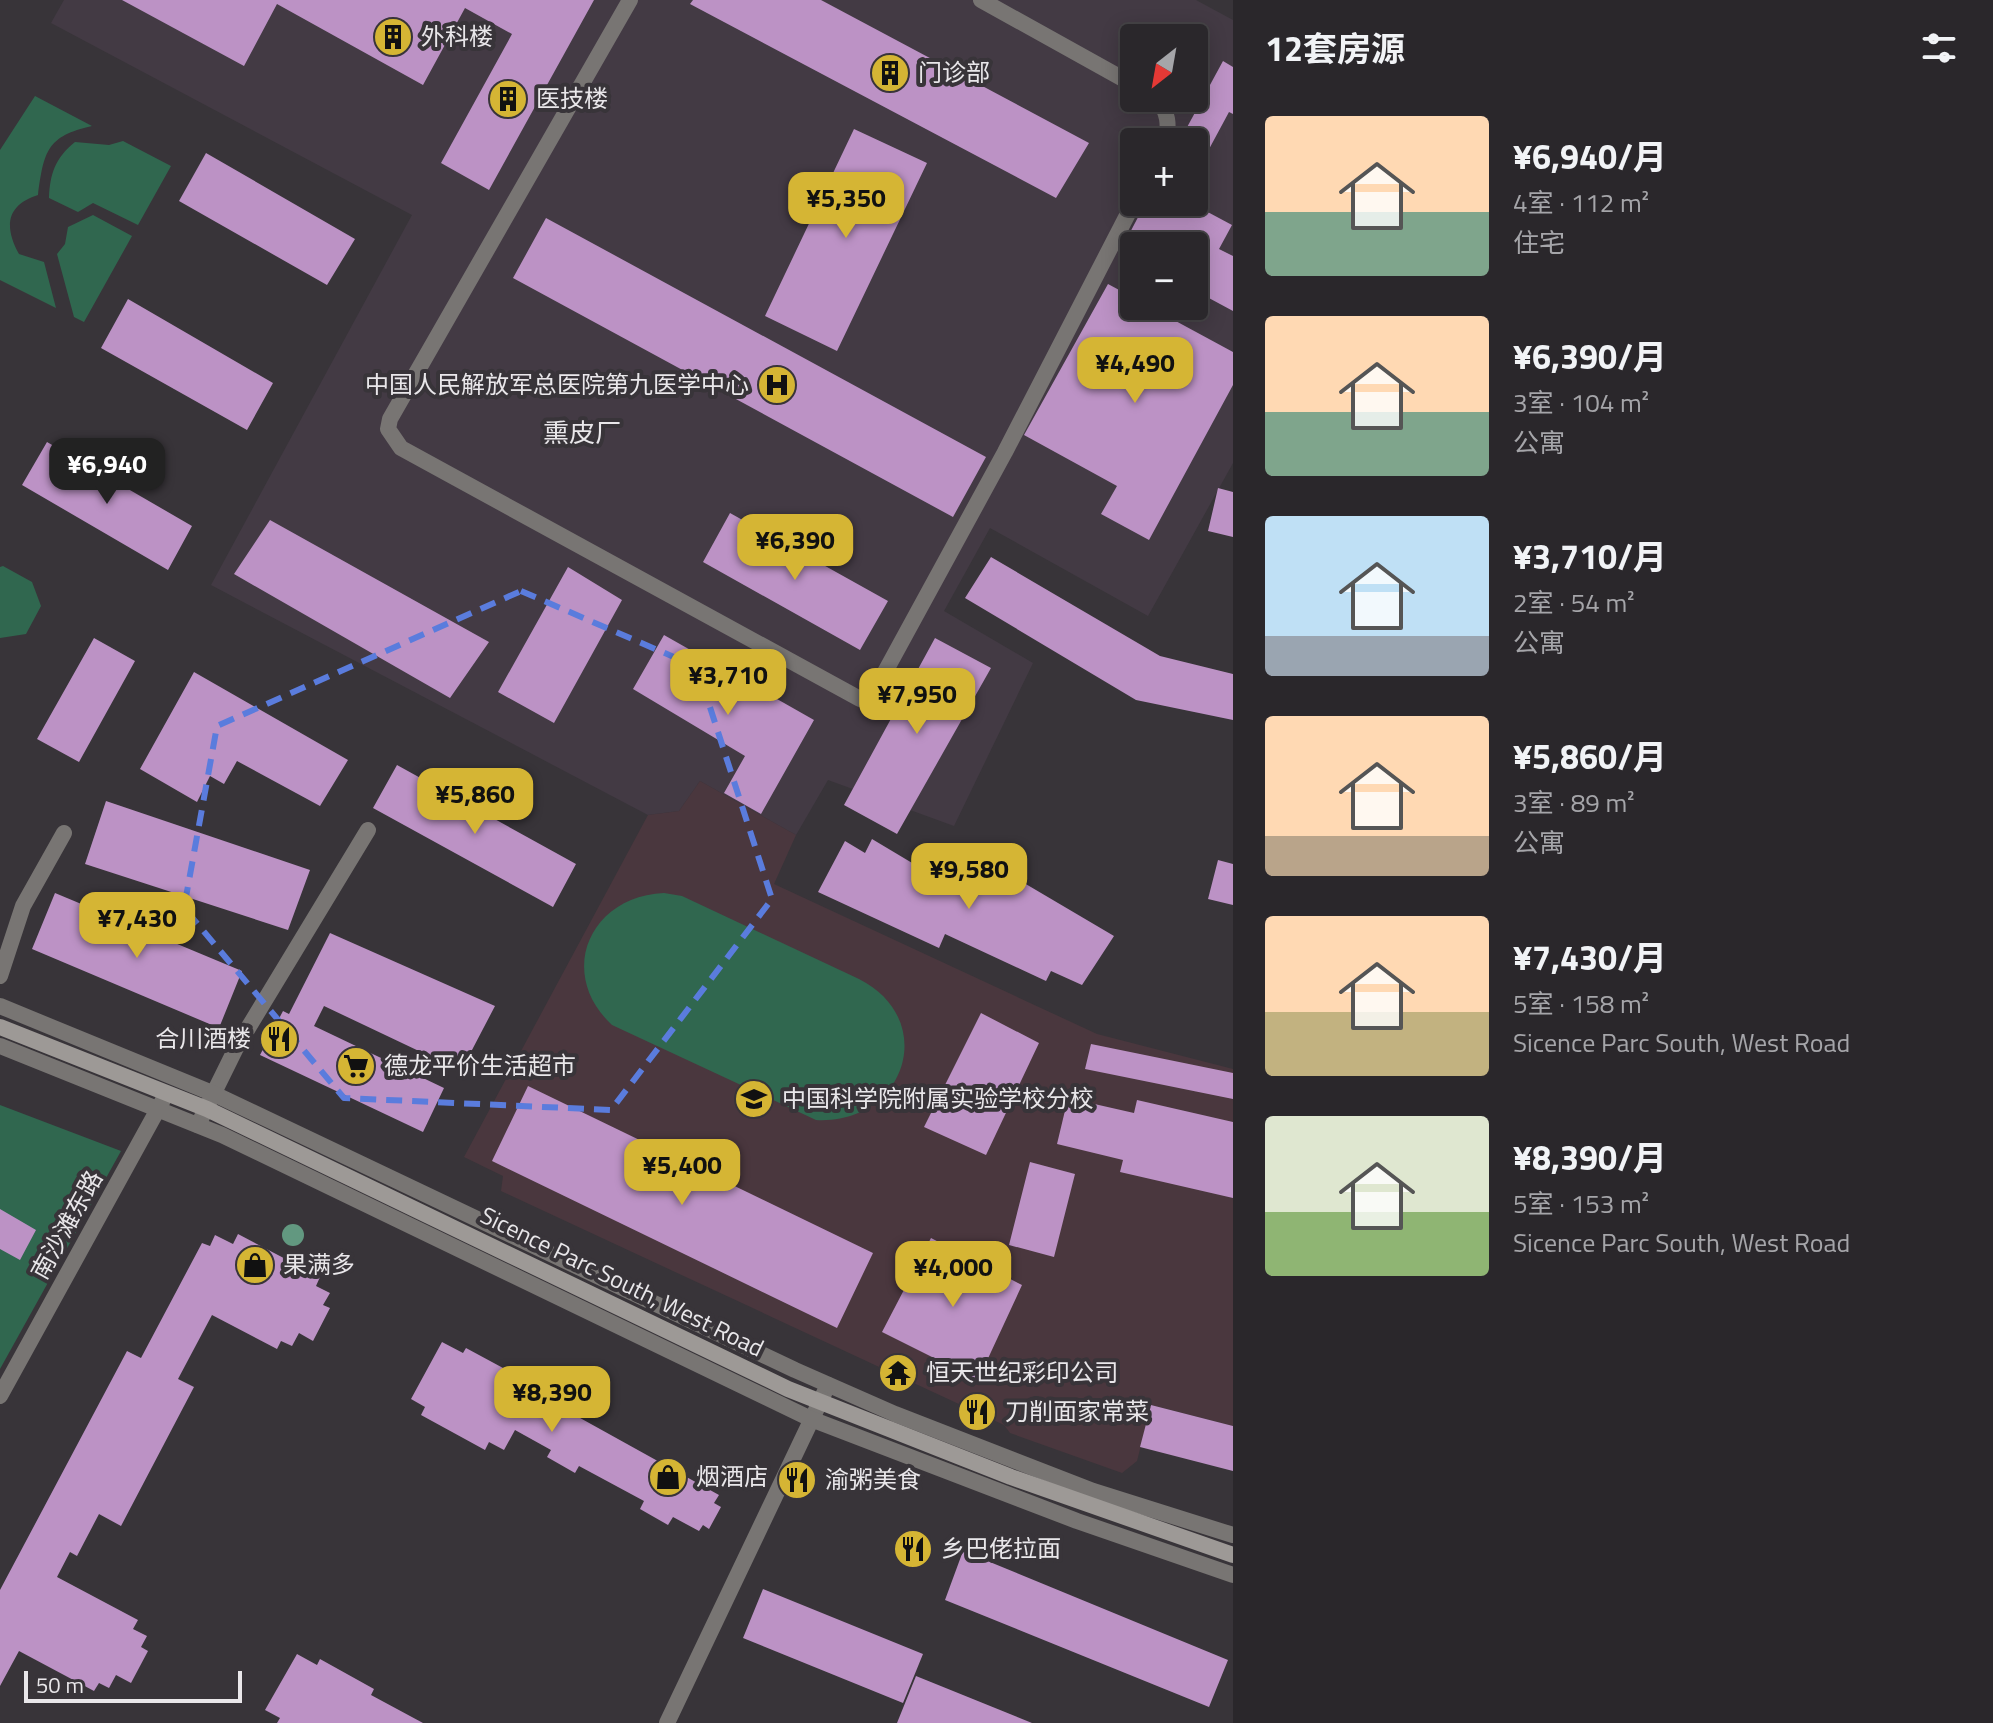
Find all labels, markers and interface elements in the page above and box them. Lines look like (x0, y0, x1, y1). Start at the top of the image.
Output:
building icon: 外科楼 (372, 16, 414, 58)
place label: 外科楼 (421, 18, 493, 54)
text: 12套房源 (1265, 22, 1405, 74)
north arrow (1120, 24, 1208, 112)
map controls (1120, 24, 1208, 320)
icon: filters (1917, 26, 1961, 70)
building icon: 门诊部 (869, 52, 911, 94)
place label: 门诊部 (918, 54, 990, 90)
building icon: 医技楼 (487, 78, 529, 120)
place label: 医技楼 (536, 80, 608, 116)
button: + (1120, 128, 1208, 216)
text: ¥6,940/月 (1513, 130, 1667, 182)
icon: home (1329, 148, 1425, 244)
pin: ¥5,350 (781, 172, 911, 240)
text: ¥5,350 (806, 178, 886, 217)
text: 4室 · 112 m² (1513, 183, 1649, 222)
text: 住宅 (1513, 223, 1565, 262)
button: − (1120, 232, 1208, 320)
text: ¥6,390/月 (1513, 330, 1667, 382)
pin: ¥4,490 (1070, 337, 1200, 405)
text: ¥4,490 (1095, 343, 1175, 382)
icon: home (1329, 348, 1425, 444)
hospital icon: 中国人民解放军总医院第九医学中心 (756, 364, 798, 406)
place label: 中国人民解放军总医院第九医学中心 (365, 366, 749, 402)
text: 3室 · 104 m² (1513, 383, 1649, 422)
district label: 熏皮厂 (543, 413, 621, 452)
text: 公寓 (1513, 423, 1565, 462)
pin: ¥6,940 (42, 438, 172, 506)
text: ¥6,940 (67, 444, 147, 483)
pin: ¥6,390 (730, 514, 860, 582)
text: ¥6,390 (755, 520, 835, 559)
text: ¥3,710/月 (1513, 530, 1667, 582)
icon: home (1329, 548, 1425, 644)
text: 2室 · 54 m² (1513, 583, 1635, 622)
text: 公寓 (1513, 623, 1565, 662)
pin: ¥3,710 (663, 649, 793, 717)
text: ¥3,710 (688, 655, 768, 694)
pin: ¥7,950 (852, 668, 982, 736)
text: ¥7,950 (877, 674, 957, 713)
text: ¥5,860/月 (1513, 730, 1667, 782)
icon: home (1329, 748, 1425, 844)
pin: ¥5,860 (410, 768, 540, 836)
text: ¥5,860 (435, 774, 515, 813)
text: 3室 · 89 m² (1513, 783, 1635, 822)
text: 公寓 (1513, 823, 1565, 862)
pin: ¥9,580 (904, 843, 1034, 911)
text: ¥9,580 (929, 849, 1009, 888)
pin: ¥7,430 (72, 892, 202, 960)
text: ¥7,430 (97, 898, 177, 937)
text: ¥7,430/月 (1513, 931, 1667, 983)
icon: home (1329, 948, 1425, 1044)
text: 5室 · 158 m² (1513, 984, 1649, 1023)
restaurant icon: 合川酒楼 (258, 1018, 300, 1060)
place label: 合川酒楼 (155, 1020, 251, 1056)
text: Sicence Parc South, West Road (1513, 1023, 1850, 1062)
supermarket icon: 德龙平价生活超市 (335, 1045, 377, 1087)
place label: 德龙平价生活超市 (384, 1047, 576, 1083)
school or university icon: 中国科学院附属实验学校分校 (733, 1078, 775, 1120)
place label: 中国科学院附属实验学校分校 (782, 1080, 1094, 1116)
text: ¥8,390/月 (1513, 1131, 1667, 1183)
pin: ¥5,400 (617, 1139, 747, 1207)
text: ¥5,400 (642, 1145, 722, 1184)
icon: home (1329, 1148, 1425, 1244)
street label: 南沙滩东路 (21, 1163, 111, 1286)
text: 5室 · 153 m² (1513, 1184, 1649, 1223)
street label: Sicence Parc South, West Road (475, 1197, 770, 1366)
text: Sicence Parc South, West Road (1513, 1223, 1850, 1262)
pin: ¥4,000 (888, 1241, 1018, 1309)
shop icon: 果满多 (234, 1244, 276, 1286)
place label: 果满多 (283, 1246, 355, 1282)
text: ¥4,000 (913, 1247, 993, 1286)
temple icon: 恒天世纪彩印公司 (877, 1352, 919, 1394)
place label: 恒天世纪彩印公司 (926, 1354, 1118, 1390)
pin: ¥8,390 (487, 1366, 617, 1434)
text: ¥8,390 (512, 1372, 592, 1411)
restaurant icon: 刀削面家常菜 (956, 1391, 998, 1433)
place label: 刀削面家常菜 (1005, 1393, 1149, 1429)
shop icon: 烟酒店 (647, 1456, 689, 1498)
place label: 烟酒店 (696, 1458, 768, 1494)
restaurant icon: 渝粥美食 (776, 1459, 818, 1501)
place label: 渝粥美食 (825, 1461, 921, 1497)
restaurant icon: 乡巴佬拉面 (892, 1528, 934, 1570)
place label: 乡巴佬拉面 (941, 1530, 1061, 1566)
scale bar (24, 1667, 242, 1703)
text: 50 m (36, 1668, 84, 1702)

